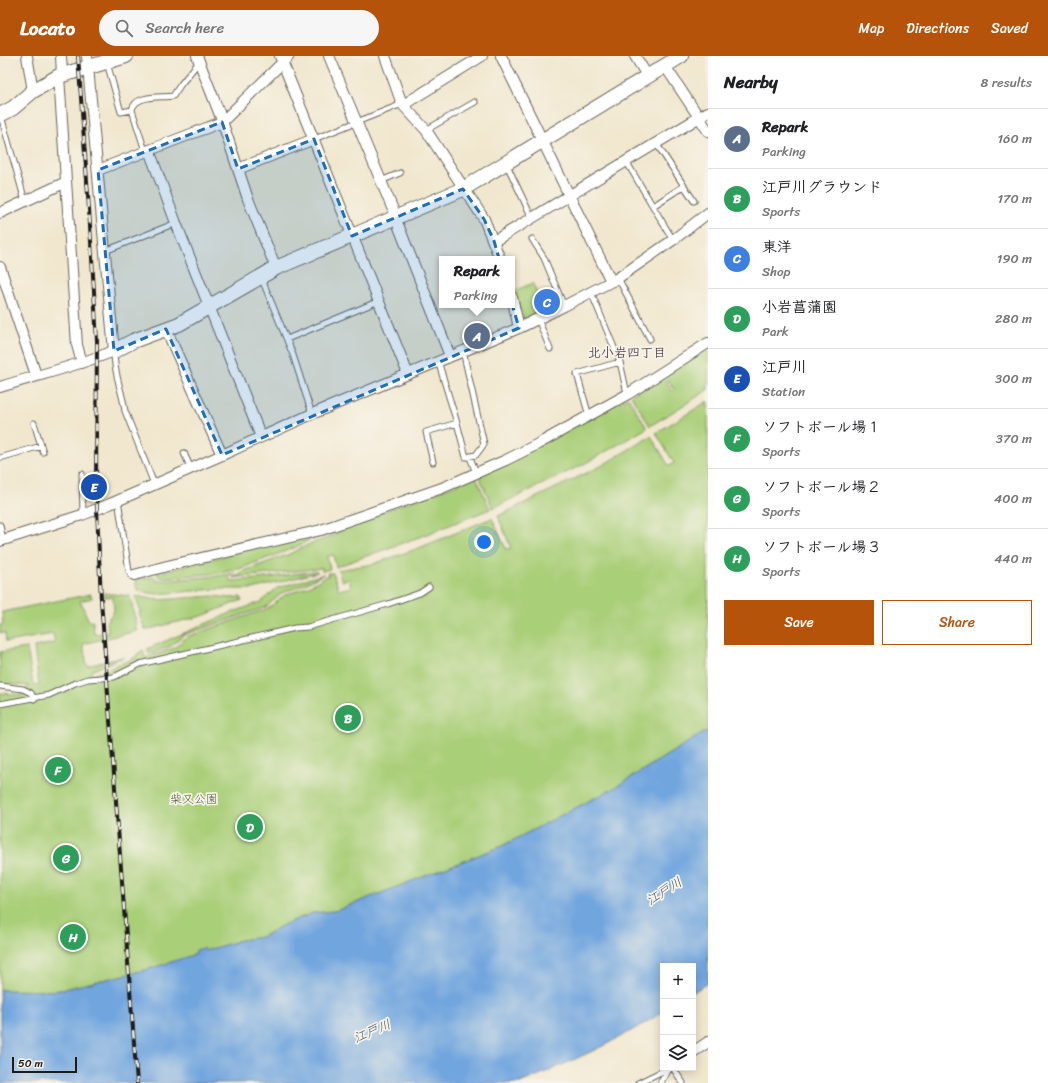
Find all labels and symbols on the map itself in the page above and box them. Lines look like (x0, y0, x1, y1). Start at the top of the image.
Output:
pin: C (534, 287, 560, 317)
pin: A (464, 321, 490, 351)
district label: 北小岩四丁目 (588, 341, 666, 364)
pin: E (81, 472, 107, 502)
your location (474, 532, 494, 552)
pin: B (335, 703, 361, 733)
pin: F (45, 755, 71, 785)
park label: 柴又公園 (170, 788, 218, 810)
pin: D (237, 812, 263, 842)
pin: G (53, 843, 79, 873)
water label: 江戸川 (641, 871, 687, 911)
pin: H (60, 922, 86, 952)
water label: 江戸川 (350, 1013, 394, 1049)
scale bar (12, 1055, 77, 1074)

